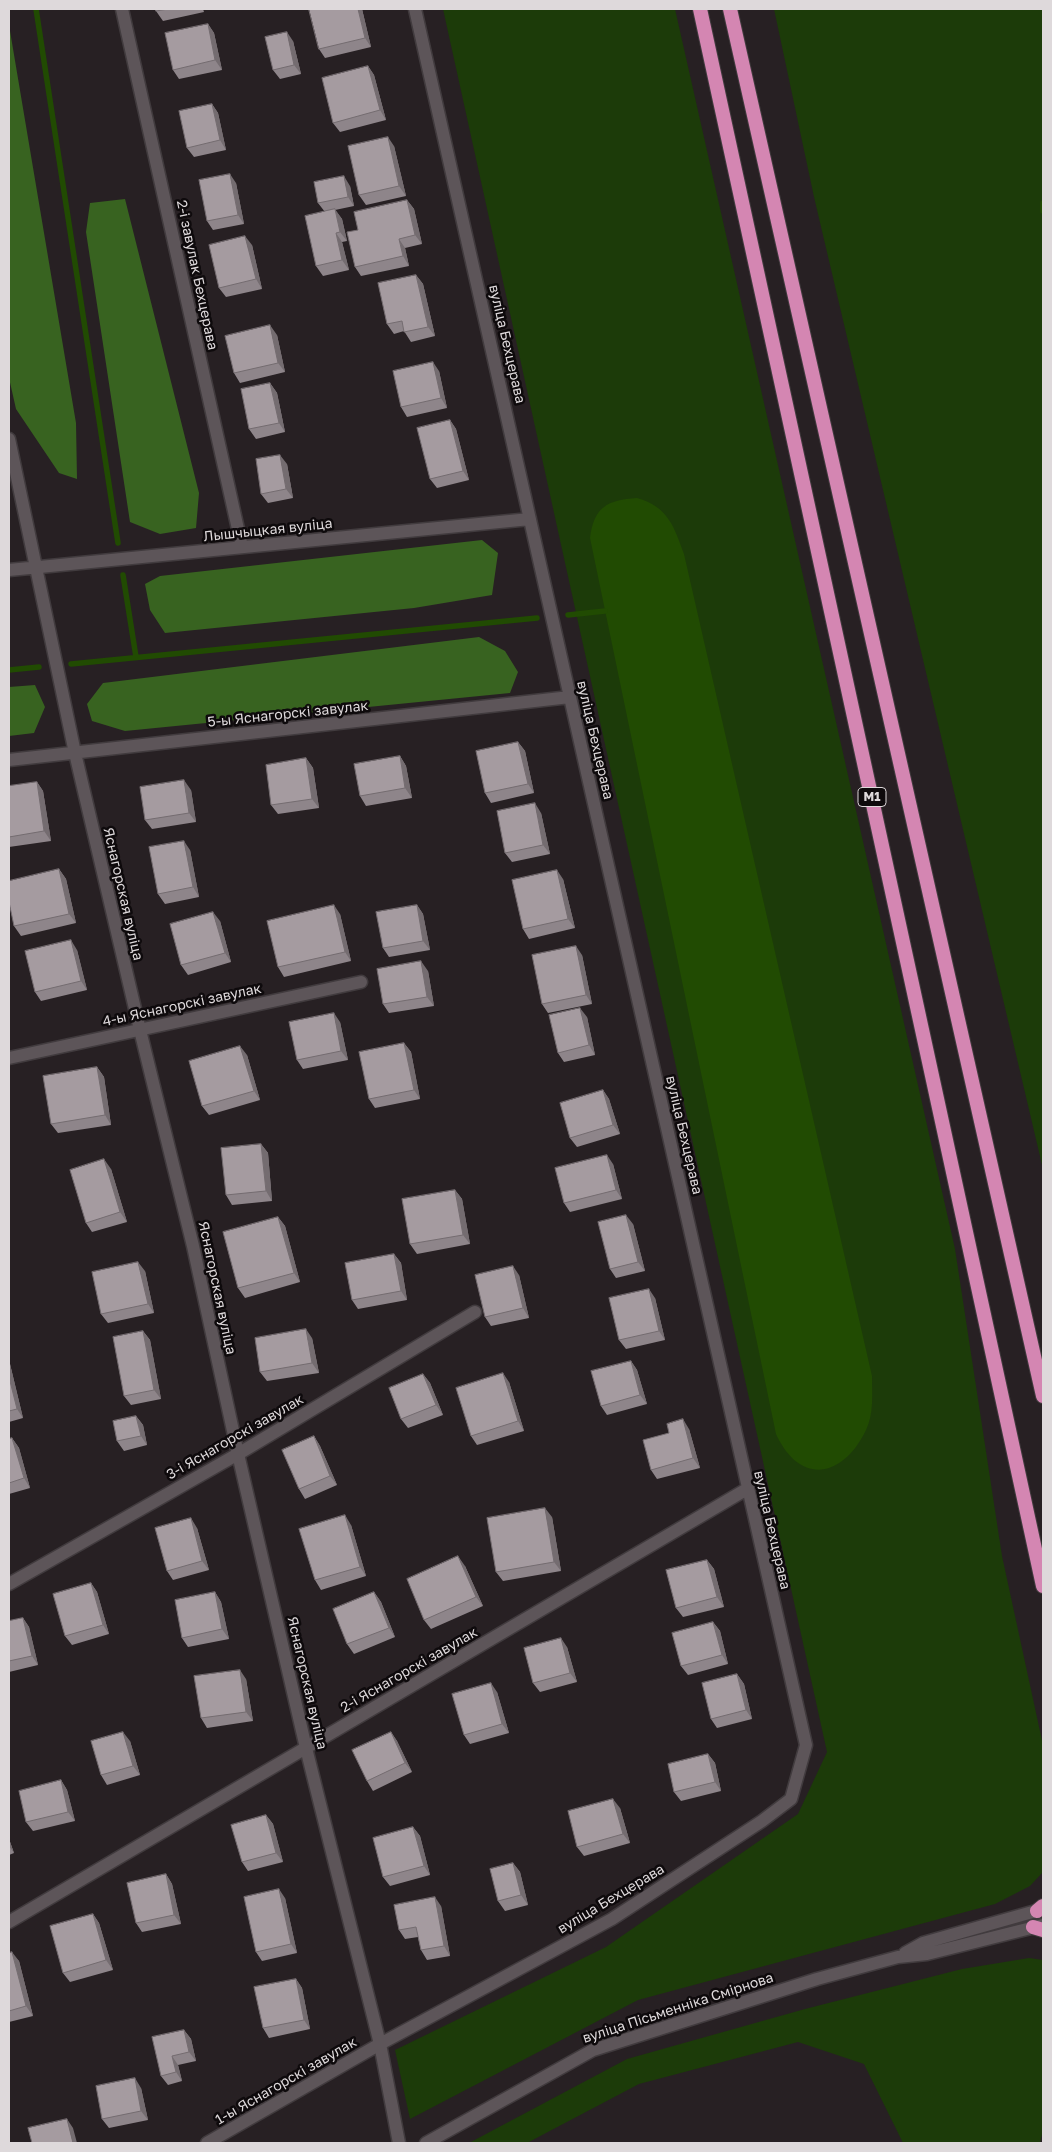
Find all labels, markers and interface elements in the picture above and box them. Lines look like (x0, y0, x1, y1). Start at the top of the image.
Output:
street label: 2-і завулак Бехцерава (173, 199, 221, 351)
street label: вуліца Бехцерава (485, 283, 529, 405)
street label: Лышчыцкая вуліца (203, 515, 333, 545)
street label: вуліца Бехцерава (573, 679, 617, 801)
street label: 5-ы Яснагорскі завулак (207, 697, 369, 731)
road number: М1 (858, 788, 886, 806)
street label: Яснагорская вуліца (100, 826, 146, 962)
street label: 4-ы Яснагорскі завулак (101, 980, 263, 1030)
street label: вуліца Бехцерава (662, 1074, 706, 1196)
street label: Яснагорская вуліца (195, 1220, 239, 1356)
street label: 3-і Яснагорскі завулак (164, 1391, 306, 1483)
street label: вуліца Бехцерава (750, 1469, 794, 1591)
street label: Яснагорская вуліца (284, 1615, 330, 1751)
street label: 2-і Яснагорскі завулак (338, 1624, 480, 1716)
street label: вуліца Бехцерава (555, 1861, 667, 1937)
street label: вуліца Пісьменніка Смірнова (580, 1969, 776, 2047)
street label: 1-ы Яснагорскі завулак (212, 2034, 360, 2128)

